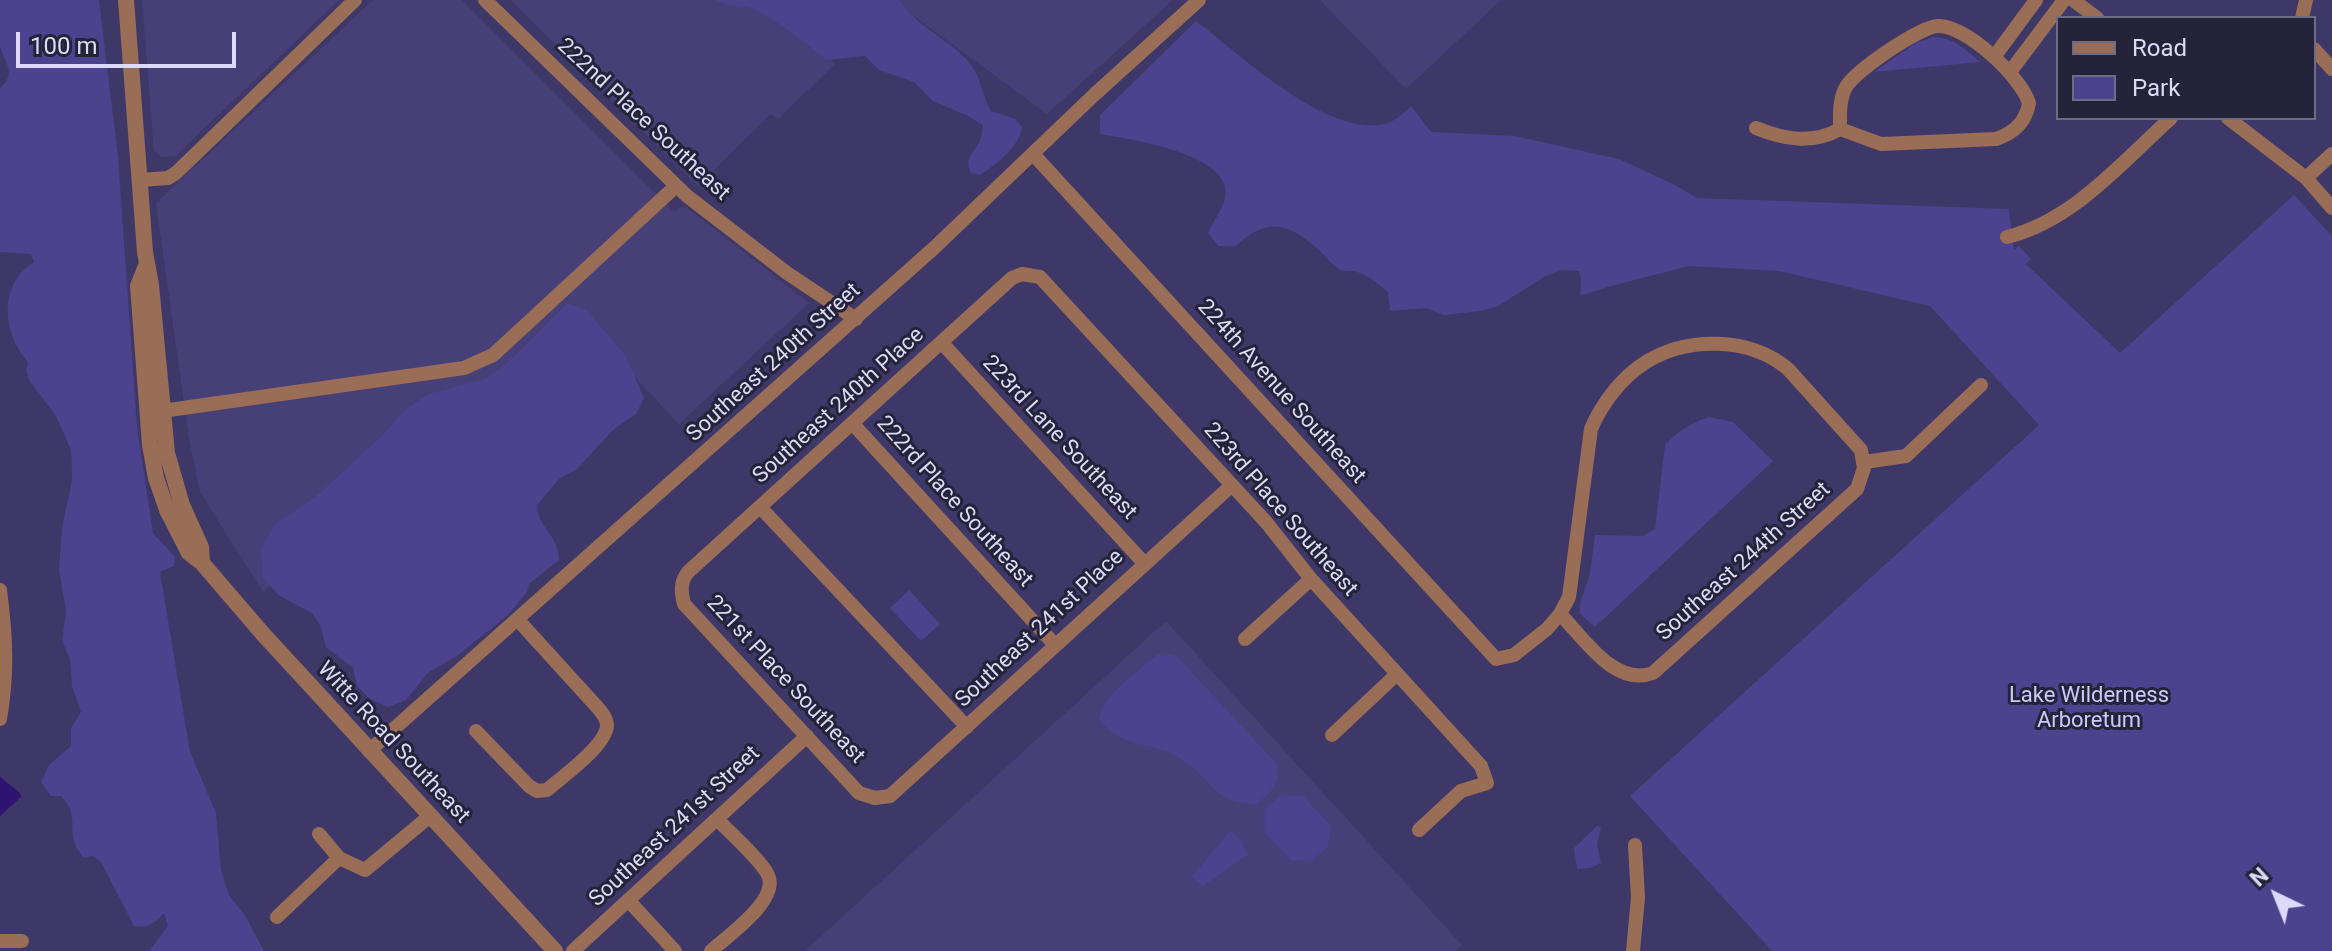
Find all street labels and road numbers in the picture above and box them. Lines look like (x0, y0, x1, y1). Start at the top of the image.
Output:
street label: 222nd Place Southeast (551, 33, 735, 207)
street label: Southeast 240th Street (682, 278, 866, 448)
street label: 224th Avenue Southeast (1191, 295, 1371, 489)
street label: Southeast 240th Place (748, 322, 930, 490)
street label: 223rd Lane Southeast (976, 351, 1142, 525)
street label: 222rd Place Southeast (870, 411, 1038, 593)
street label: 223rd Place Southeast (1197, 418, 1363, 602)
street label: Southeast 244th Street (1652, 477, 1836, 647)
street label: Southeast 241st Place (950, 544, 1130, 714)
street label: 221st Place Southeast (700, 590, 870, 770)
street label: Witte Road Southeast (311, 657, 475, 829)
street label: Southeast 241st Street (584, 741, 766, 913)

